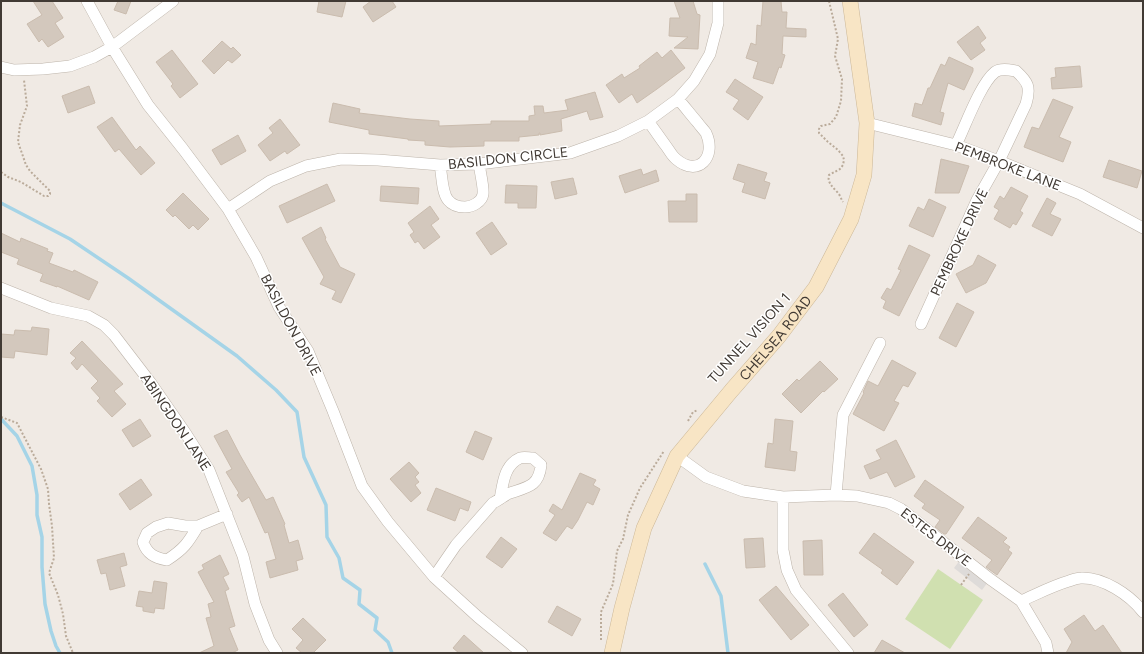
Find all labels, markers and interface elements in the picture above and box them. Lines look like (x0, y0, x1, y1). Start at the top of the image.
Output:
street label: PEMBROKE LANE (952, 138, 1063, 195)
street label: BASILDON CIRCLE (447, 144, 569, 173)
street label: PEMBROKE DRIVE (927, 186, 992, 299)
street label: BASILDON DRIVE (257, 272, 325, 379)
street label: TUNNEL VISION 1 (705, 290, 794, 387)
street label: CHELSEA ROAD (736, 292, 815, 384)
street label: ABINGDON LANE (137, 370, 215, 474)
street label: ESTES DRIVE (897, 504, 974, 570)

